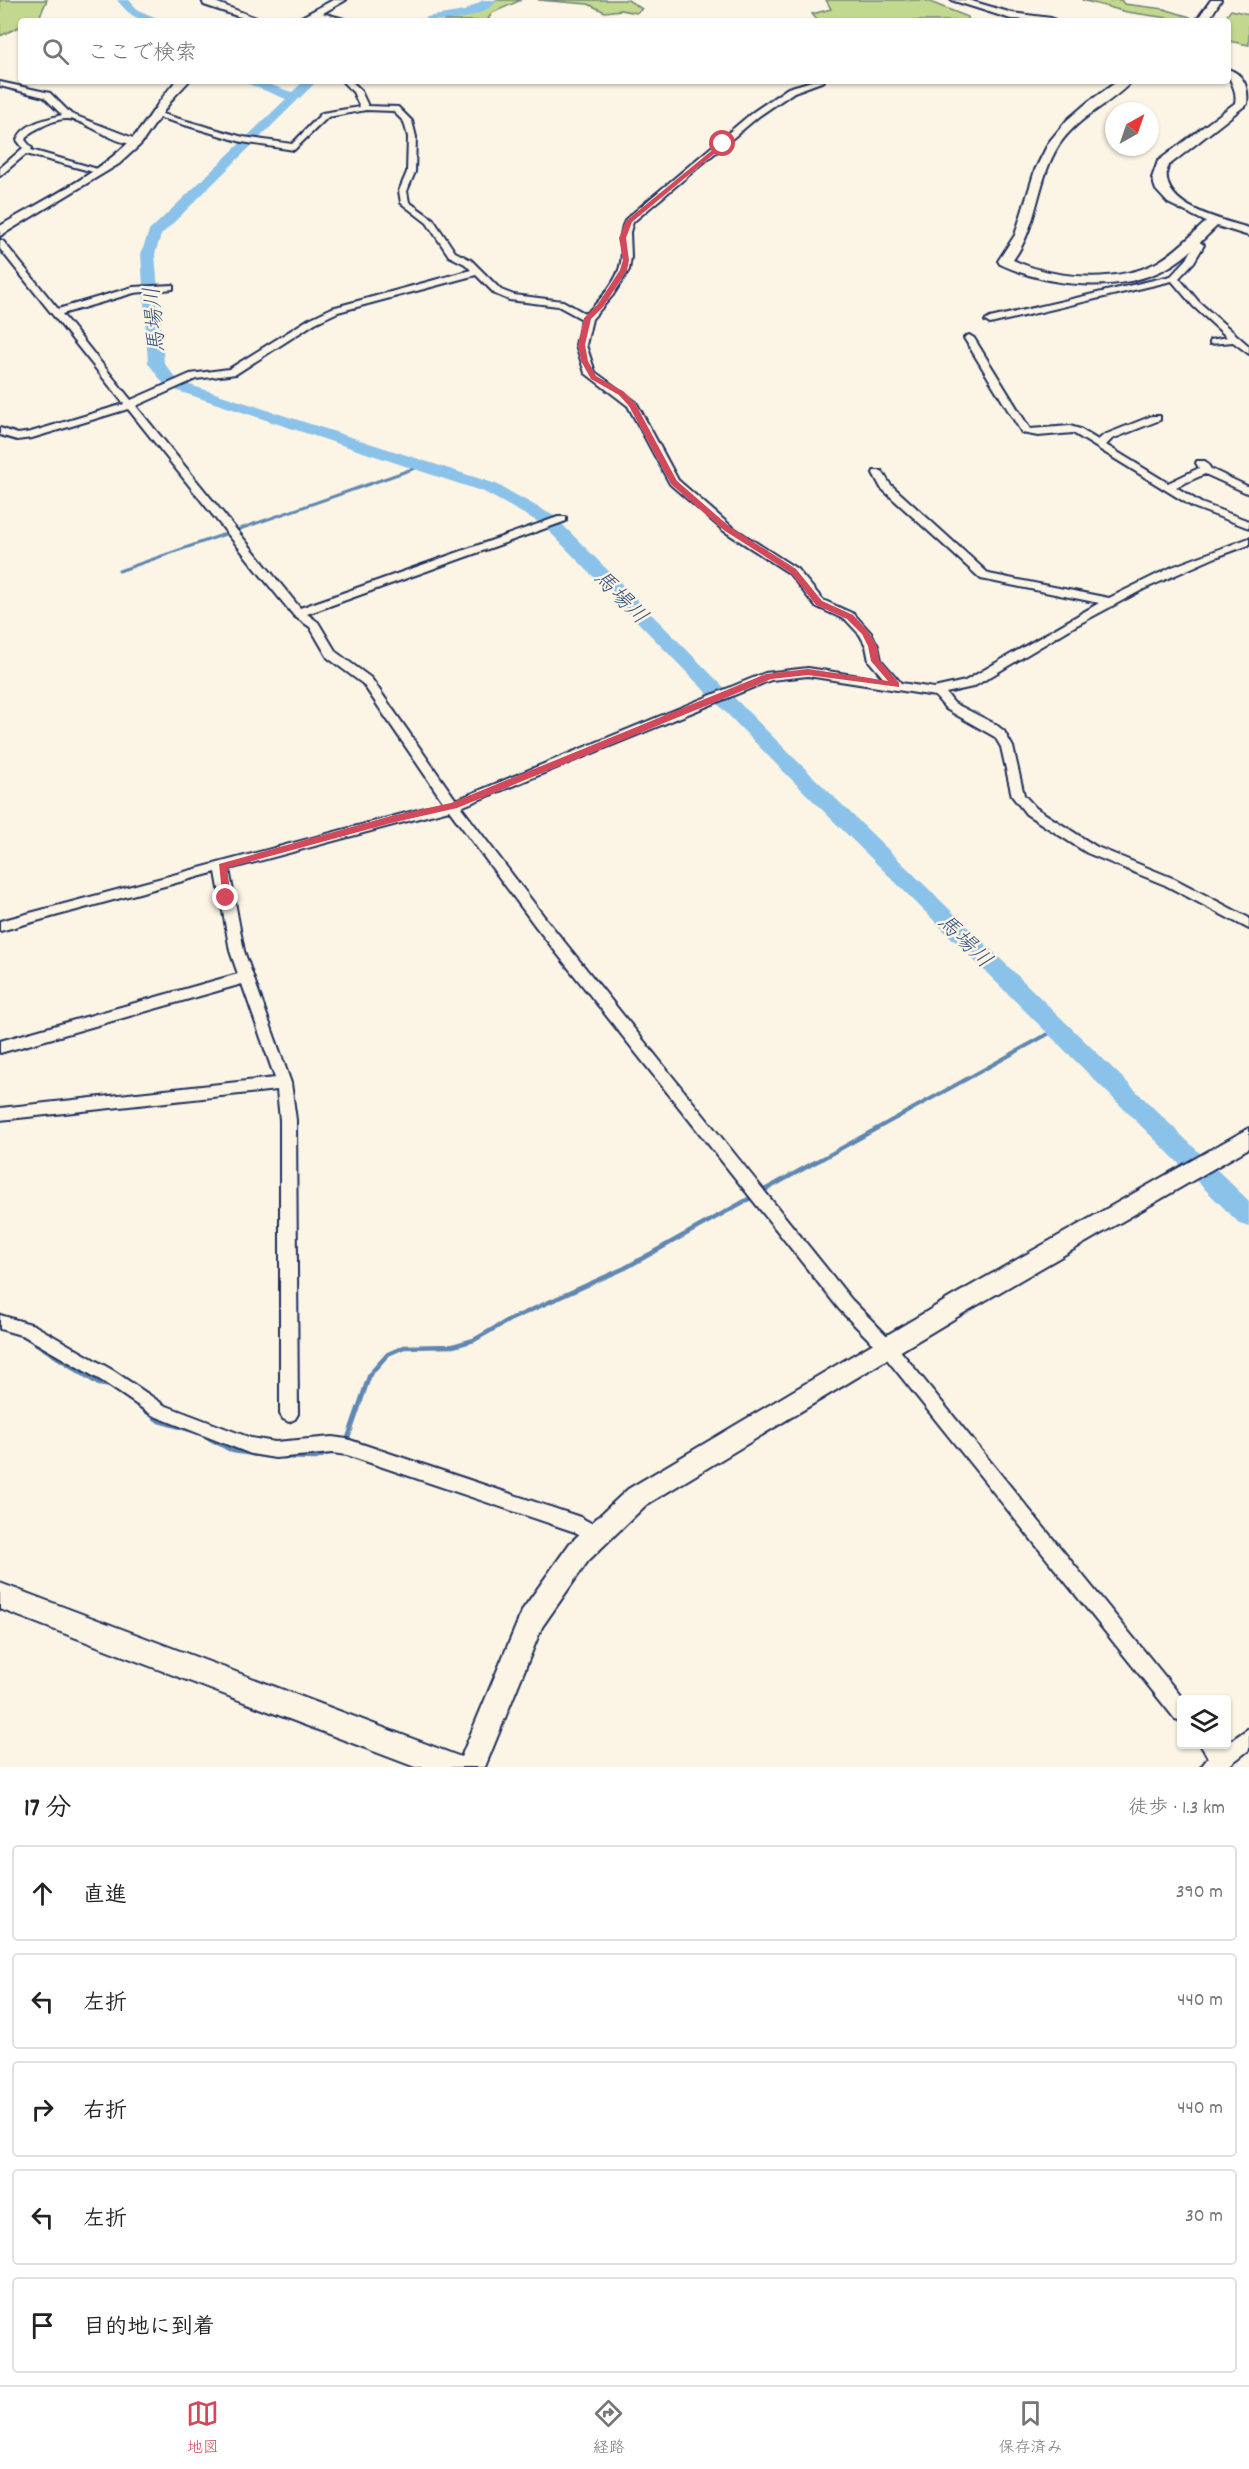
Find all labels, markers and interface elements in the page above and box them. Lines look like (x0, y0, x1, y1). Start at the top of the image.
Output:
search box (18, 18, 1231, 84)
icon: search (39, 35, 72, 68)
text: ここで検索 (87, 39, 197, 70)
north arrow (1105, 102, 1159, 156)
route start (709, 130, 735, 156)
water label: 馬場川 (138, 285, 175, 354)
water label: 馬場川 (585, 564, 654, 633)
route end (212, 884, 238, 910)
water label: 馬場川 (929, 908, 998, 977)
map controls (1177, 1695, 1231, 1749)
button: layers (1177, 1695, 1231, 1749)
text: 17 分 (24, 1791, 72, 1828)
text: 徒歩 · 1.3 km (1128, 1795, 1225, 1823)
icon: ahead (26, 1877, 59, 1910)
text: 390 m (1176, 1879, 1223, 1907)
text: 直進 (83, 1881, 127, 1912)
icon: left (26, 1985, 59, 2018)
text: 440 m (1177, 1987, 1223, 2015)
text: 左折 (83, 1989, 127, 2020)
icon: right (26, 2093, 59, 2126)
text: 440 m (1177, 2095, 1223, 2123)
text: 右折 (83, 2097, 127, 2128)
icon: left (26, 2201, 59, 2234)
text: 30 m (1185, 2203, 1223, 2231)
text: 左折 (83, 2205, 127, 2236)
icon: arrive (26, 2309, 59, 2342)
text: 目的地に到着 (83, 2313, 215, 2344)
tab: 地図 (186, 2397, 219, 2460)
tab: 経路 (592, 2397, 625, 2460)
tab: 保存済み (998, 2397, 1062, 2460)

